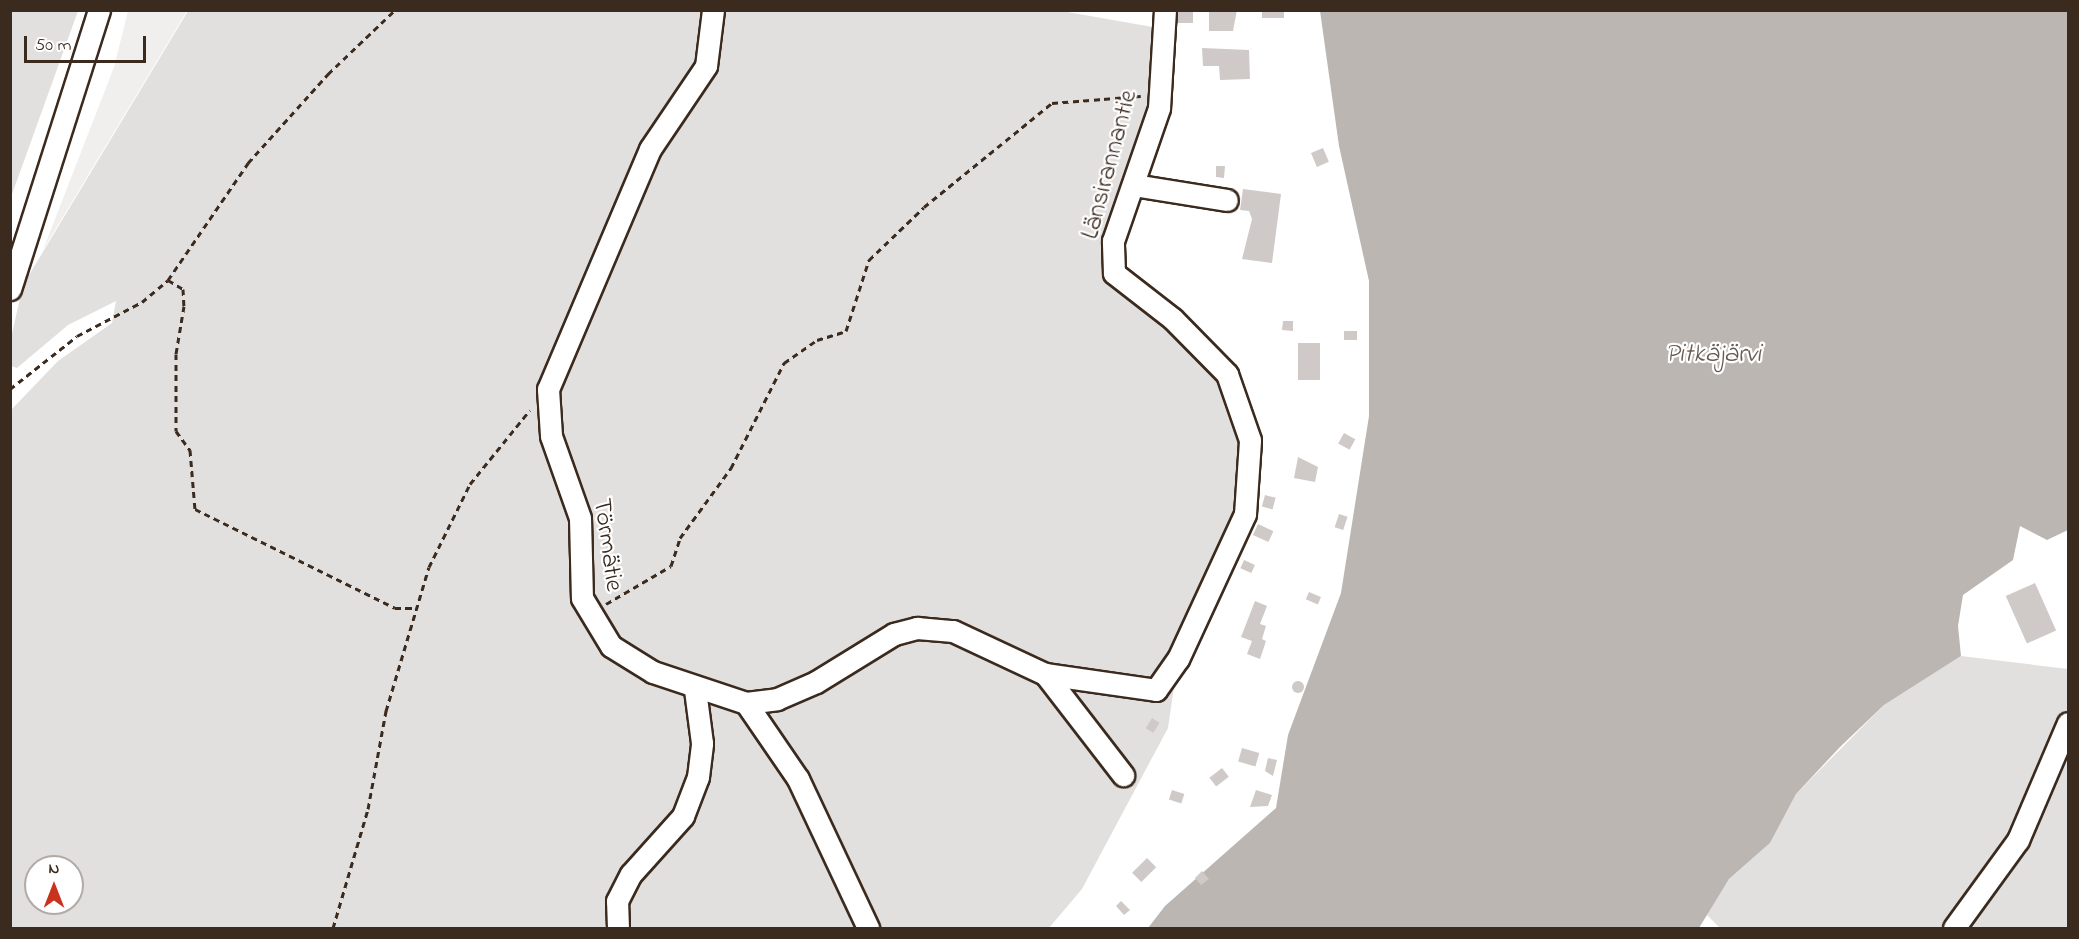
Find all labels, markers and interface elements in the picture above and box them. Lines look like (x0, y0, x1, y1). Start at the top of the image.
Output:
scale bar (27, 24, 148, 62)
text: 50 m (35, 33, 72, 59)
street label: Länsirannantie (1076, 87, 1146, 243)
water label: Pitkäjärvi (1665, 339, 1761, 371)
street label: Törmätie (584, 496, 628, 594)
north arrow (24, 855, 84, 915)
text: N (49, 857, 59, 881)

